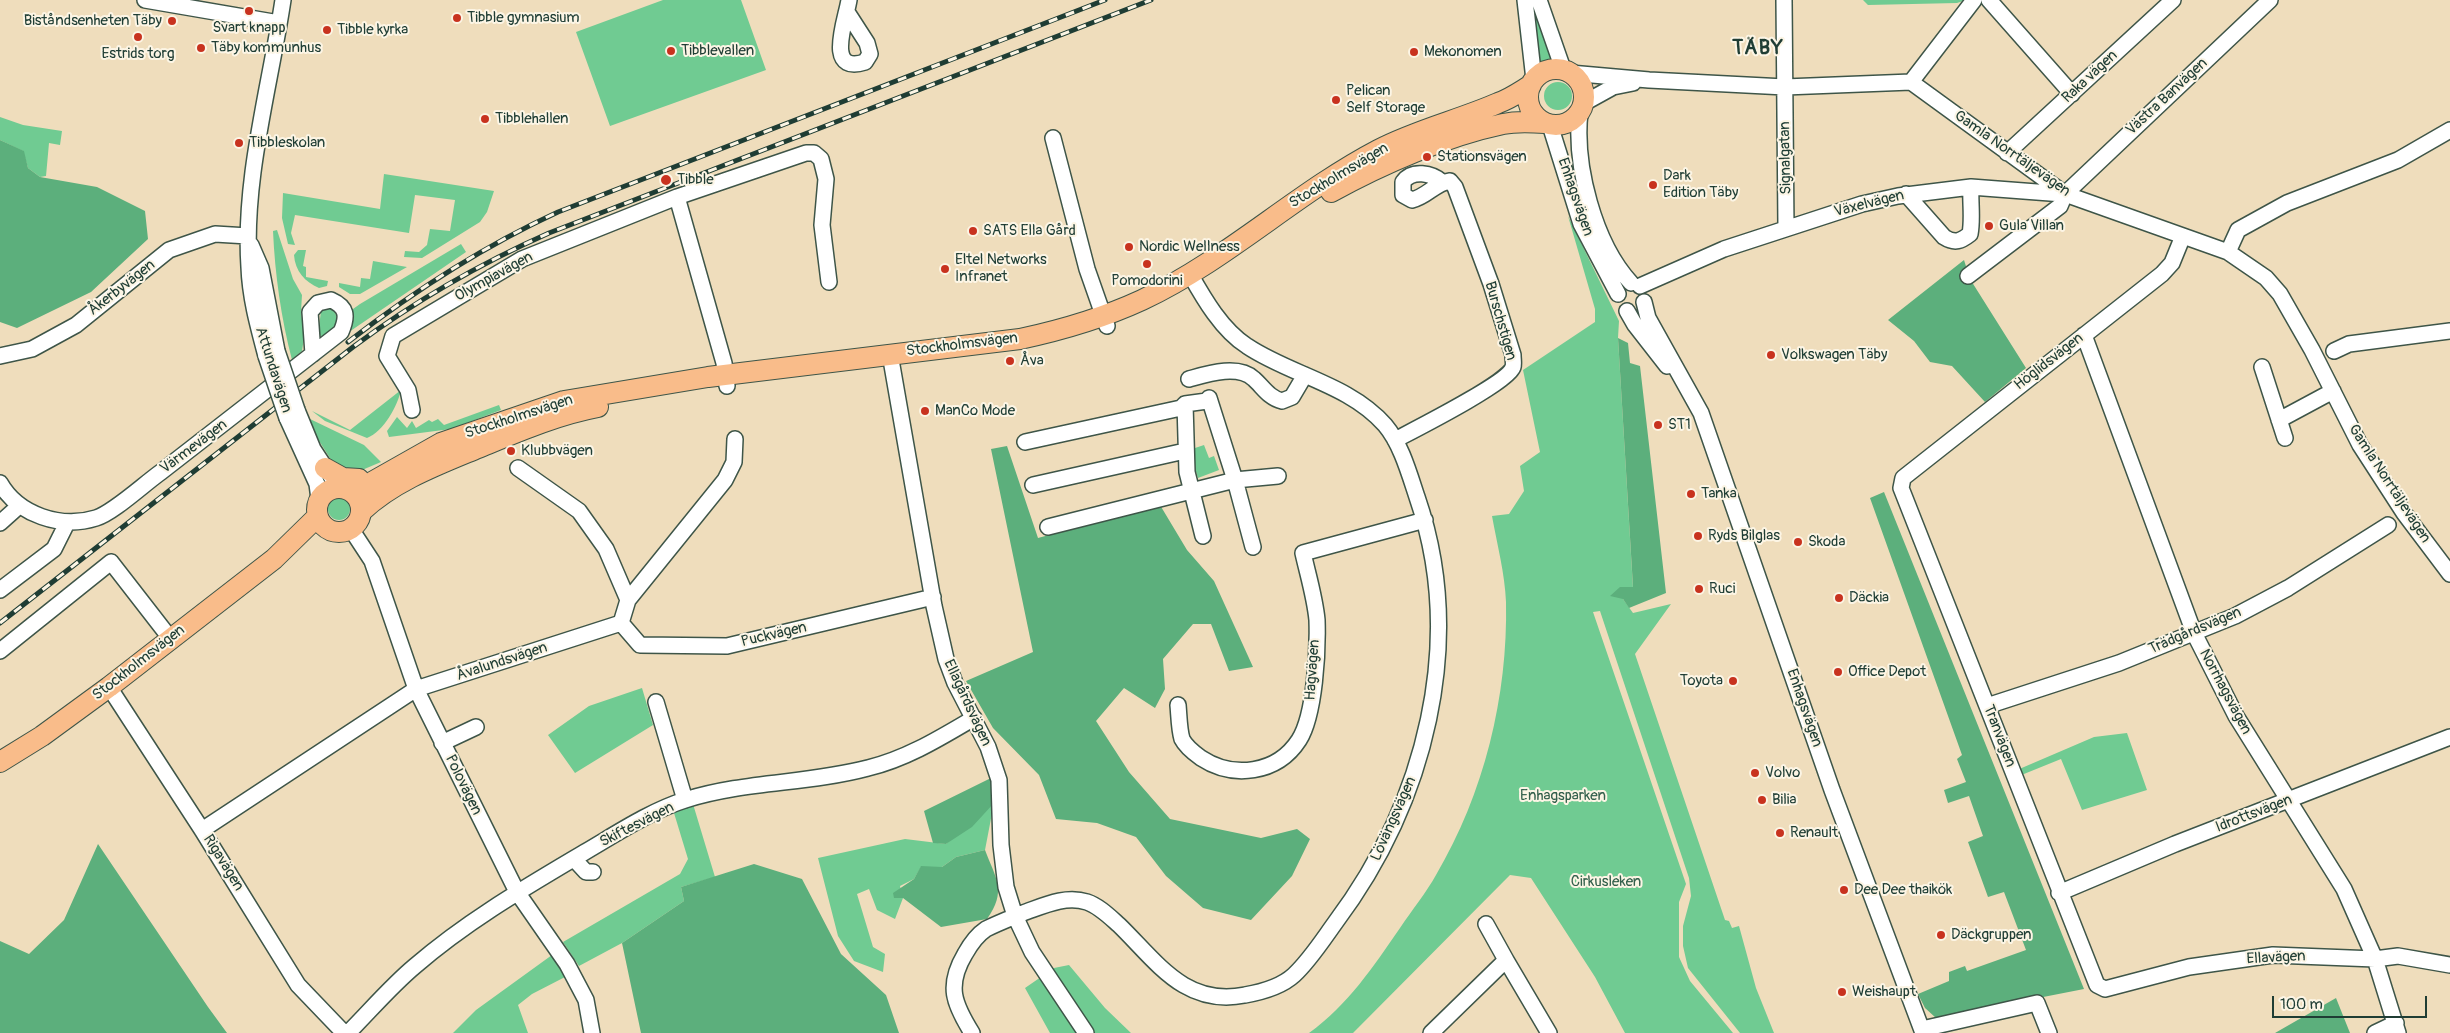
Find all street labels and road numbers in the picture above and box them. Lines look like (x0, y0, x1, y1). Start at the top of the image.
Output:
street label: Raka vägen (2059, 47, 2121, 107)
street label: Västra Banvägen (2122, 55, 2212, 139)
street label: Gamla Norrtäljevägen (1950, 107, 2074, 201)
street label: Signalgatan (1776, 121, 1796, 195)
street label: Stockholmsvägen (1286, 139, 1392, 213)
street label: Enhagsvägen (1553, 156, 1597, 238)
street label: Växelvägen (1832, 187, 1906, 221)
street label: Olympiavägen (452, 248, 536, 306)
street label: Åkerbyvägen (85, 256, 159, 320)
street label: Burschstigen (1480, 279, 1520, 363)
street label: Attundavägen (251, 325, 295, 415)
street label: Stockholmsvägen (905, 329, 1019, 361)
street label: Höglidsvägen (2011, 329, 2087, 395)
street label: Stockholmsvägen (463, 391, 575, 443)
street label: Värmevägen (157, 416, 231, 478)
street label: Gamla Norrtäljevägen (2344, 421, 2434, 547)
street label: Trädgårdsvägen (2146, 603, 2244, 659)
street label: Puckvägen (739, 619, 809, 651)
street label: Stockholmsvägen (89, 621, 189, 705)
street label: Åvalundsvägen (454, 639, 550, 685)
street label: Hagvägen (1302, 639, 1324, 701)
street label: Norrhagsvägen (2195, 646, 2255, 738)
street label: Ellagårdsvägen (939, 657, 995, 749)
street label: Enhagsvägen (1782, 667, 1826, 749)
street label: Tranvägen (1979, 702, 2019, 770)
street label: Polovägen (441, 752, 485, 818)
street label: Lövängsvägen (1367, 774, 1421, 864)
street label: Idrottsvägen (2213, 791, 2295, 837)
street label: Skiftesvägen (597, 799, 677, 851)
street label: Rigavägen (199, 832, 247, 894)
street label: Ellavägen (2246, 947, 2306, 969)

